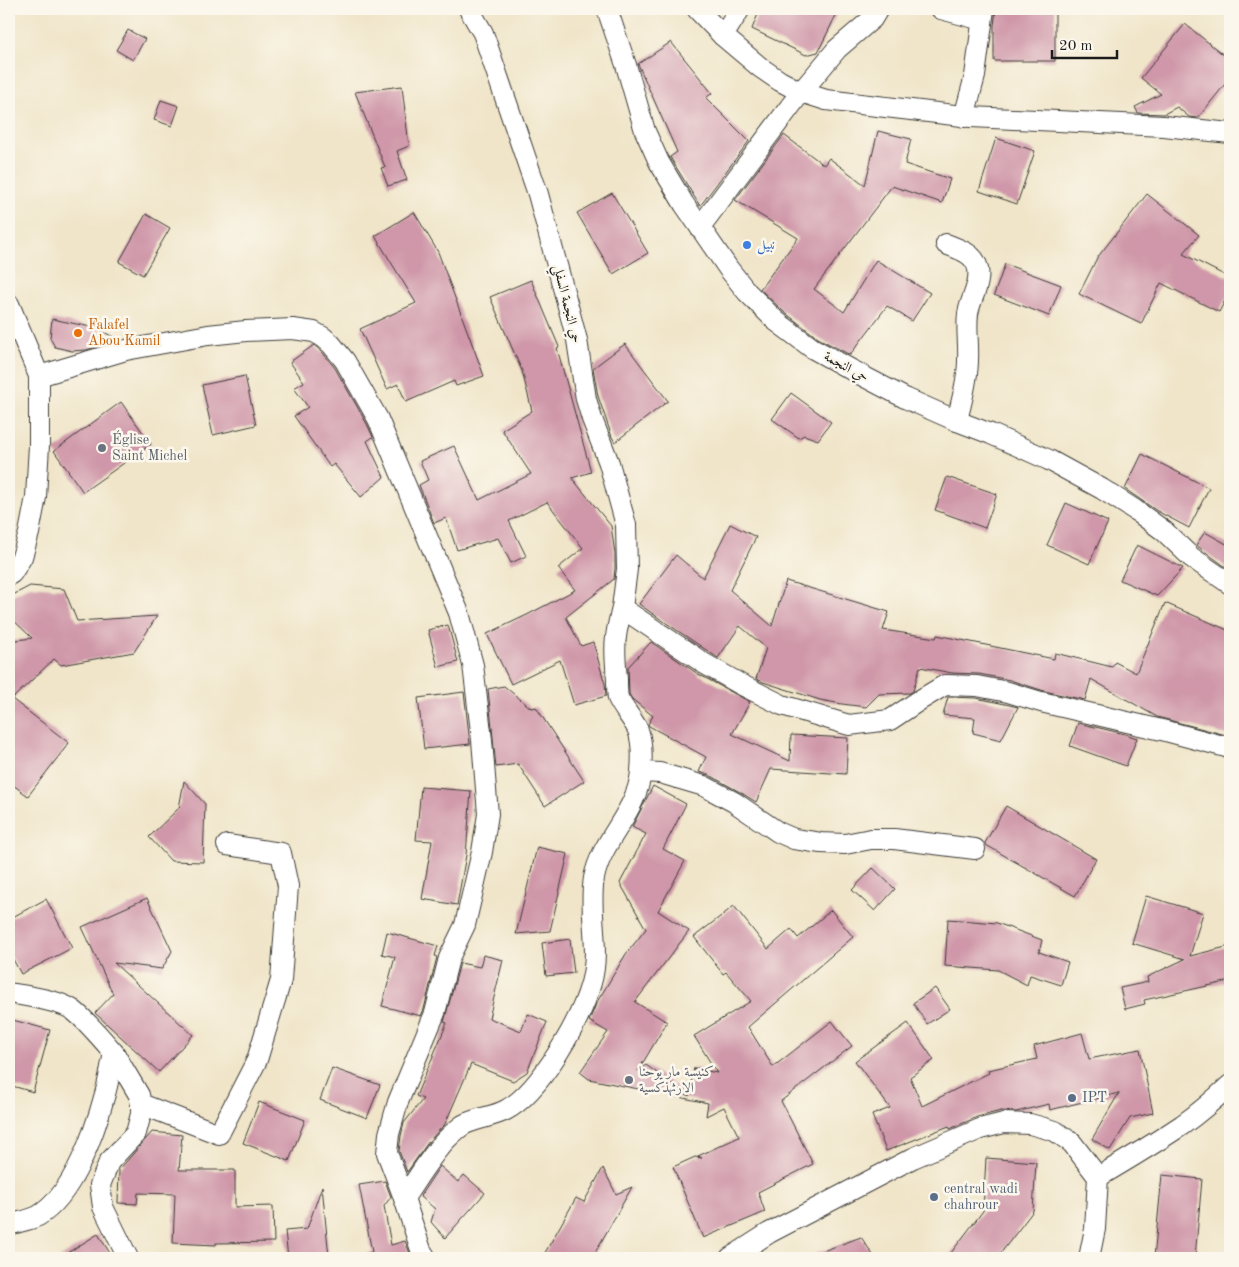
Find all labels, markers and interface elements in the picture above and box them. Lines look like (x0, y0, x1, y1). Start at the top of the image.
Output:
scale bar (1052, 28, 1116, 60)
text: 20 m (1059, 39, 1093, 54)
place label: نبيل (757, 238, 775, 255)
marker: نبيل (741, 239, 753, 251)
street label: حي النجمة السفلي (546, 263, 584, 346)
place label: Falafel Abou Kamil (88, 318, 161, 348)
marker: Falafel Abou Kamil (72, 327, 84, 339)
street label: حي النجمة (819, 349, 871, 388)
place label: Église Saint Michel (112, 430, 187, 463)
marker: Église Saint Michel (96, 442, 108, 454)
place label: كنيسة مار يوحنا الارثهذكسية (639, 1065, 714, 1097)
marker: كنيسة مار يوحنا الارثهذكسية (623, 1074, 635, 1086)
place label: IPT (1082, 1091, 1107, 1105)
marker: IPT (1066, 1092, 1078, 1104)
place label: central wadi chahrour (944, 1182, 1018, 1212)
marker: central wadi chahrour (928, 1191, 940, 1203)

